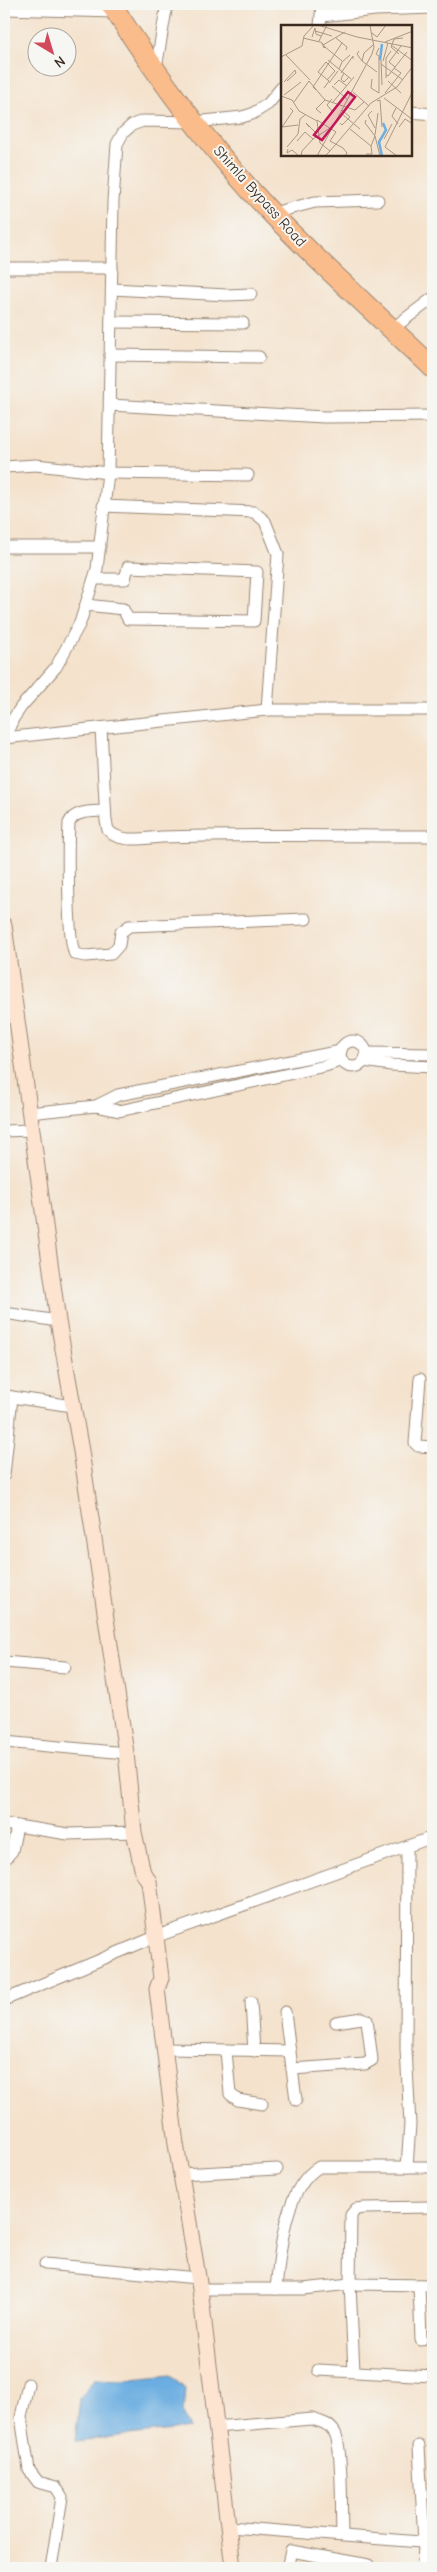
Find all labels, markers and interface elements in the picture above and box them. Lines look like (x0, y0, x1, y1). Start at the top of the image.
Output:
inset map (281, 25, 412, 156)
north arrow (28, 28, 78, 78)
text: N (51, 52, 69, 71)
street label: Shimla Bypass Road (210, 142, 310, 250)

